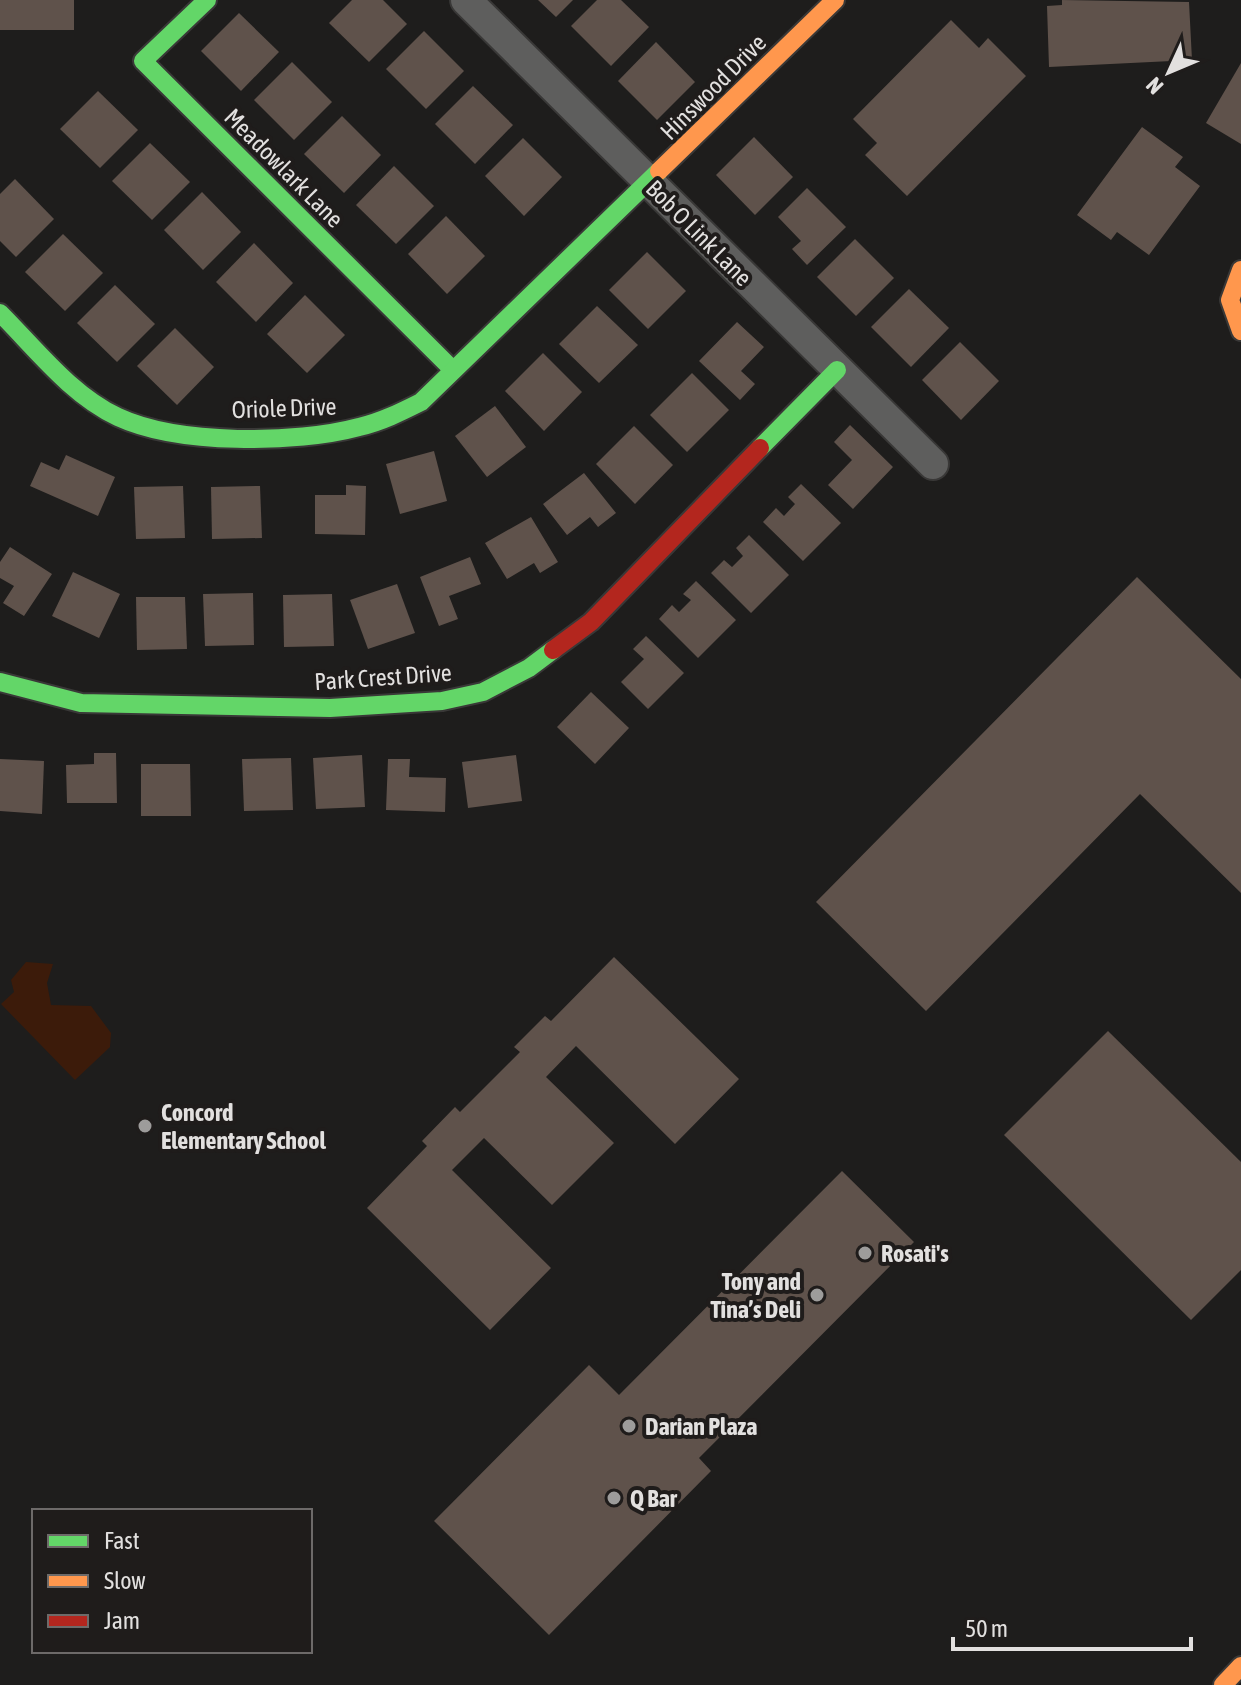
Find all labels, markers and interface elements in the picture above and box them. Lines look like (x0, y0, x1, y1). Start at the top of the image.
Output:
street label: Hinswood Drive (655, 29, 771, 145)
north arrow (1129, 32, 1209, 112)
text: N (1141, 72, 1168, 100)
street label: Meadowlark Lane (219, 103, 349, 233)
street label: Bob O Link Lane (641, 175, 757, 291)
street label: Oriole Drive (231, 393, 337, 423)
street label: Park Crest Drive (314, 659, 452, 695)
place label: Concord Elementary School (161, 1099, 327, 1154)
marker: Concord Elementary School (136, 1117, 154, 1135)
place label: Rosati's (881, 1240, 949, 1267)
marker: Rosati's (856, 1244, 874, 1262)
place label: Tony and Tina’s Deli (711, 1268, 801, 1323)
marker: Tony and Tina’s Deli (808, 1286, 826, 1304)
place label: Darian Plaza (645, 1413, 757, 1440)
marker: Darian Plaza (620, 1417, 638, 1435)
place label: Q Bar (630, 1485, 678, 1512)
marker: Q Bar (605, 1489, 623, 1507)
legend (32, 1509, 312, 1653)
text: Fast (104, 1527, 140, 1554)
text: Slow (104, 1567, 146, 1594)
scale bar (953, 1601, 1191, 1651)
text: Jam (104, 1607, 140, 1634)
text: 50 m (965, 1615, 1008, 1642)

